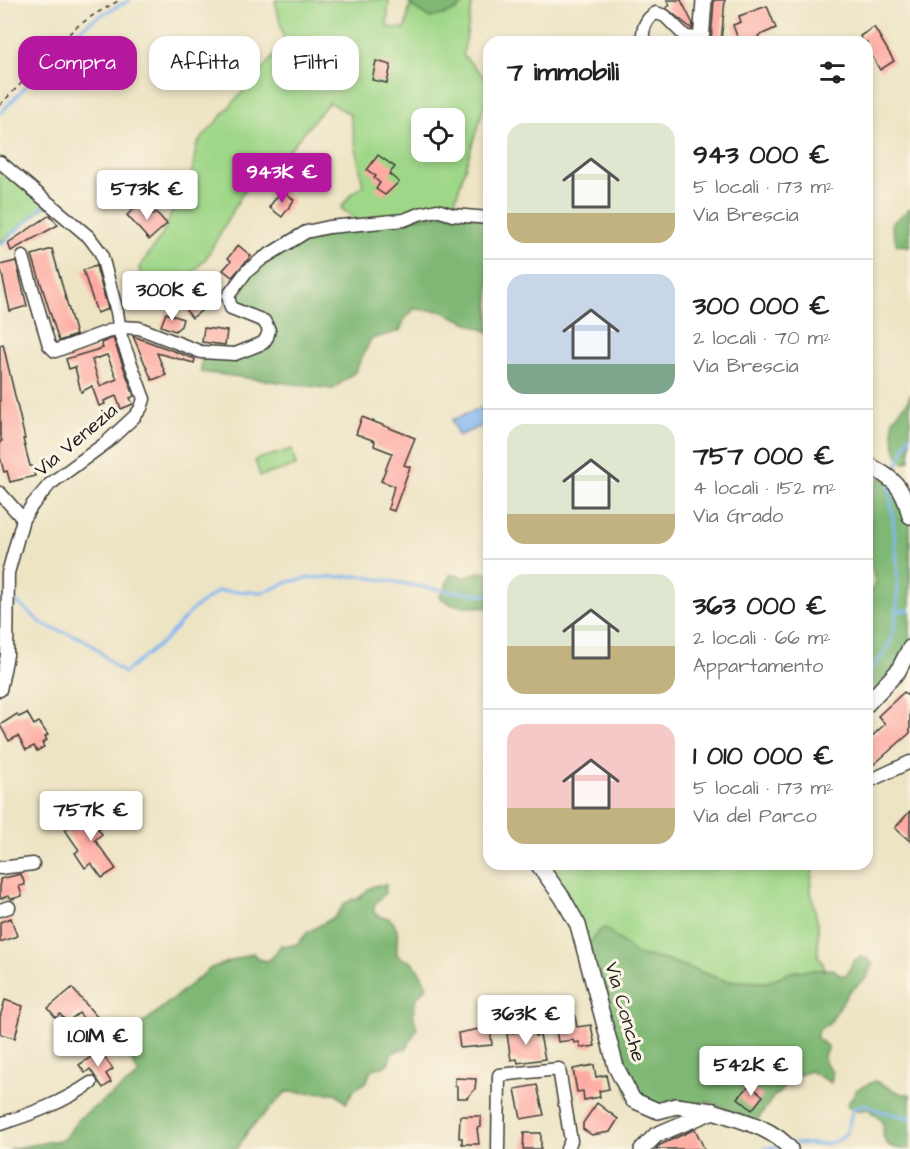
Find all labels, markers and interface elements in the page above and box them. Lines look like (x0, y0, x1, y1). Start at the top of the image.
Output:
chip: Compra (18, 36, 137, 90)
chip: Affitta (149, 36, 260, 90)
chip: Filtri (272, 36, 359, 90)
text: 7 immobili (507, 54, 619, 90)
icon: filters (816, 56, 849, 89)
map controls (411, 108, 465, 162)
button: locate (411, 108, 465, 162)
text: 943 000 € (693, 137, 829, 173)
icon: home (555, 147, 627, 219)
pin: 943K € (233, 153, 331, 204)
text: 943K € (246, 158, 318, 186)
pin: 573K € (98, 170, 196, 221)
text: 5 locali · 173 m² (693, 173, 834, 201)
text: 573K € (111, 175, 183, 203)
text: Via Brescia (693, 201, 799, 229)
pin: 300K € (123, 271, 221, 322)
text: 300K € (136, 276, 208, 304)
text: 300 000 € (693, 288, 830, 324)
icon: home (555, 298, 627, 370)
text: 2 locali · 70 m² (693, 324, 831, 352)
text: Via Brescia (693, 352, 799, 380)
street label: Via Venezia (28, 397, 124, 483)
text: 757 000 € (693, 438, 834, 474)
icon: home (555, 448, 627, 520)
text: 4 locali · 152 m² (693, 474, 836, 502)
text: Via Grado (693, 502, 783, 530)
text: 363 000 € (693, 588, 826, 624)
icon: home (555, 598, 627, 670)
text: 2 locali · 66 m² (693, 624, 831, 652)
text: Appartamento (693, 652, 823, 680)
text: 1 010 000 € (693, 738, 834, 774)
icon: home (555, 748, 627, 820)
text: 5 locali · 173 m² (693, 774, 834, 802)
pin: 757K € (42, 791, 140, 842)
text: 757K € (54, 796, 128, 824)
text: Via del Parco (693, 802, 817, 830)
street label: Via Conche (597, 959, 653, 1065)
pin: 363K € (477, 995, 575, 1046)
text: 363K € (492, 1000, 560, 1028)
pin: 1.01M € (43, 1017, 153, 1068)
text: 1.01M € (68, 1022, 129, 1050)
pin: 542K € (702, 1046, 800, 1097)
text: 542K € (713, 1051, 789, 1079)

